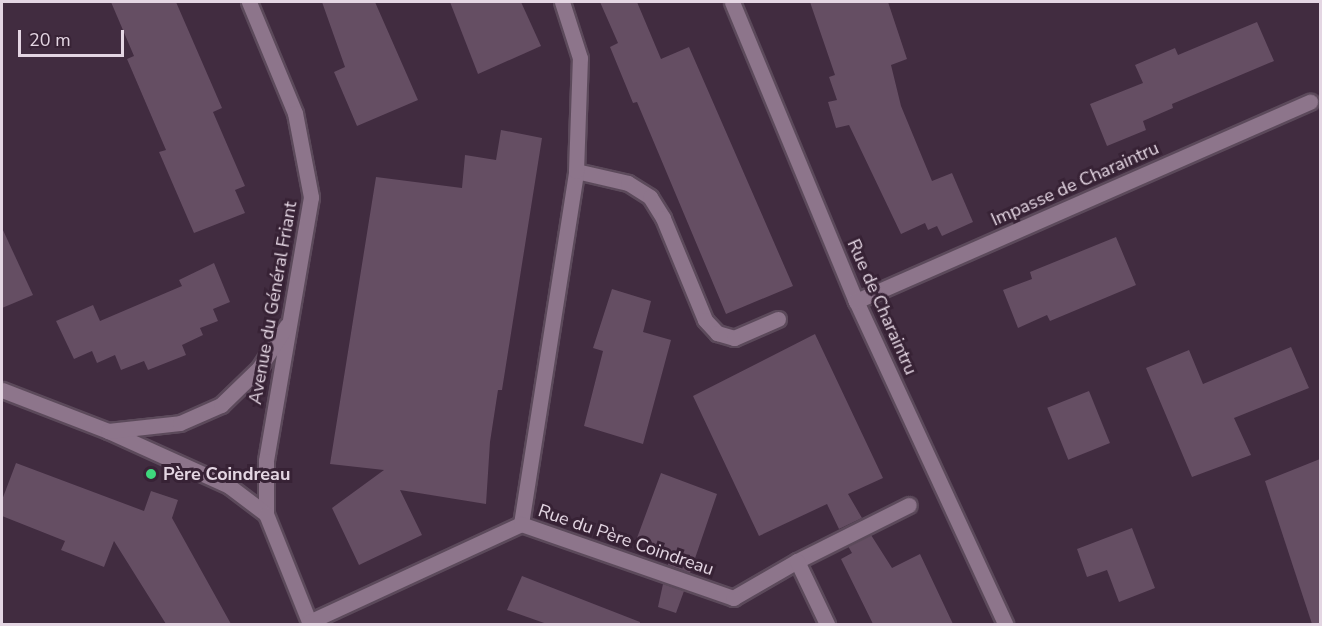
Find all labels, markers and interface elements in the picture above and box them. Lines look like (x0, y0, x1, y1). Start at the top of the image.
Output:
scale bar (21, 18, 128, 56)
text: 20 m (29, 28, 71, 52)
street label: Impasse de Charaintru (988, 137, 1162, 231)
street label: Avenue du Général Friant (244, 200, 302, 406)
street label: Rue de Charaintru (842, 236, 922, 378)
place label: Père Coindreau (163, 463, 290, 485)
marker: Père Coindreau (144, 467, 158, 481)
street label: Rue du Père Coindreau (535, 500, 717, 580)

